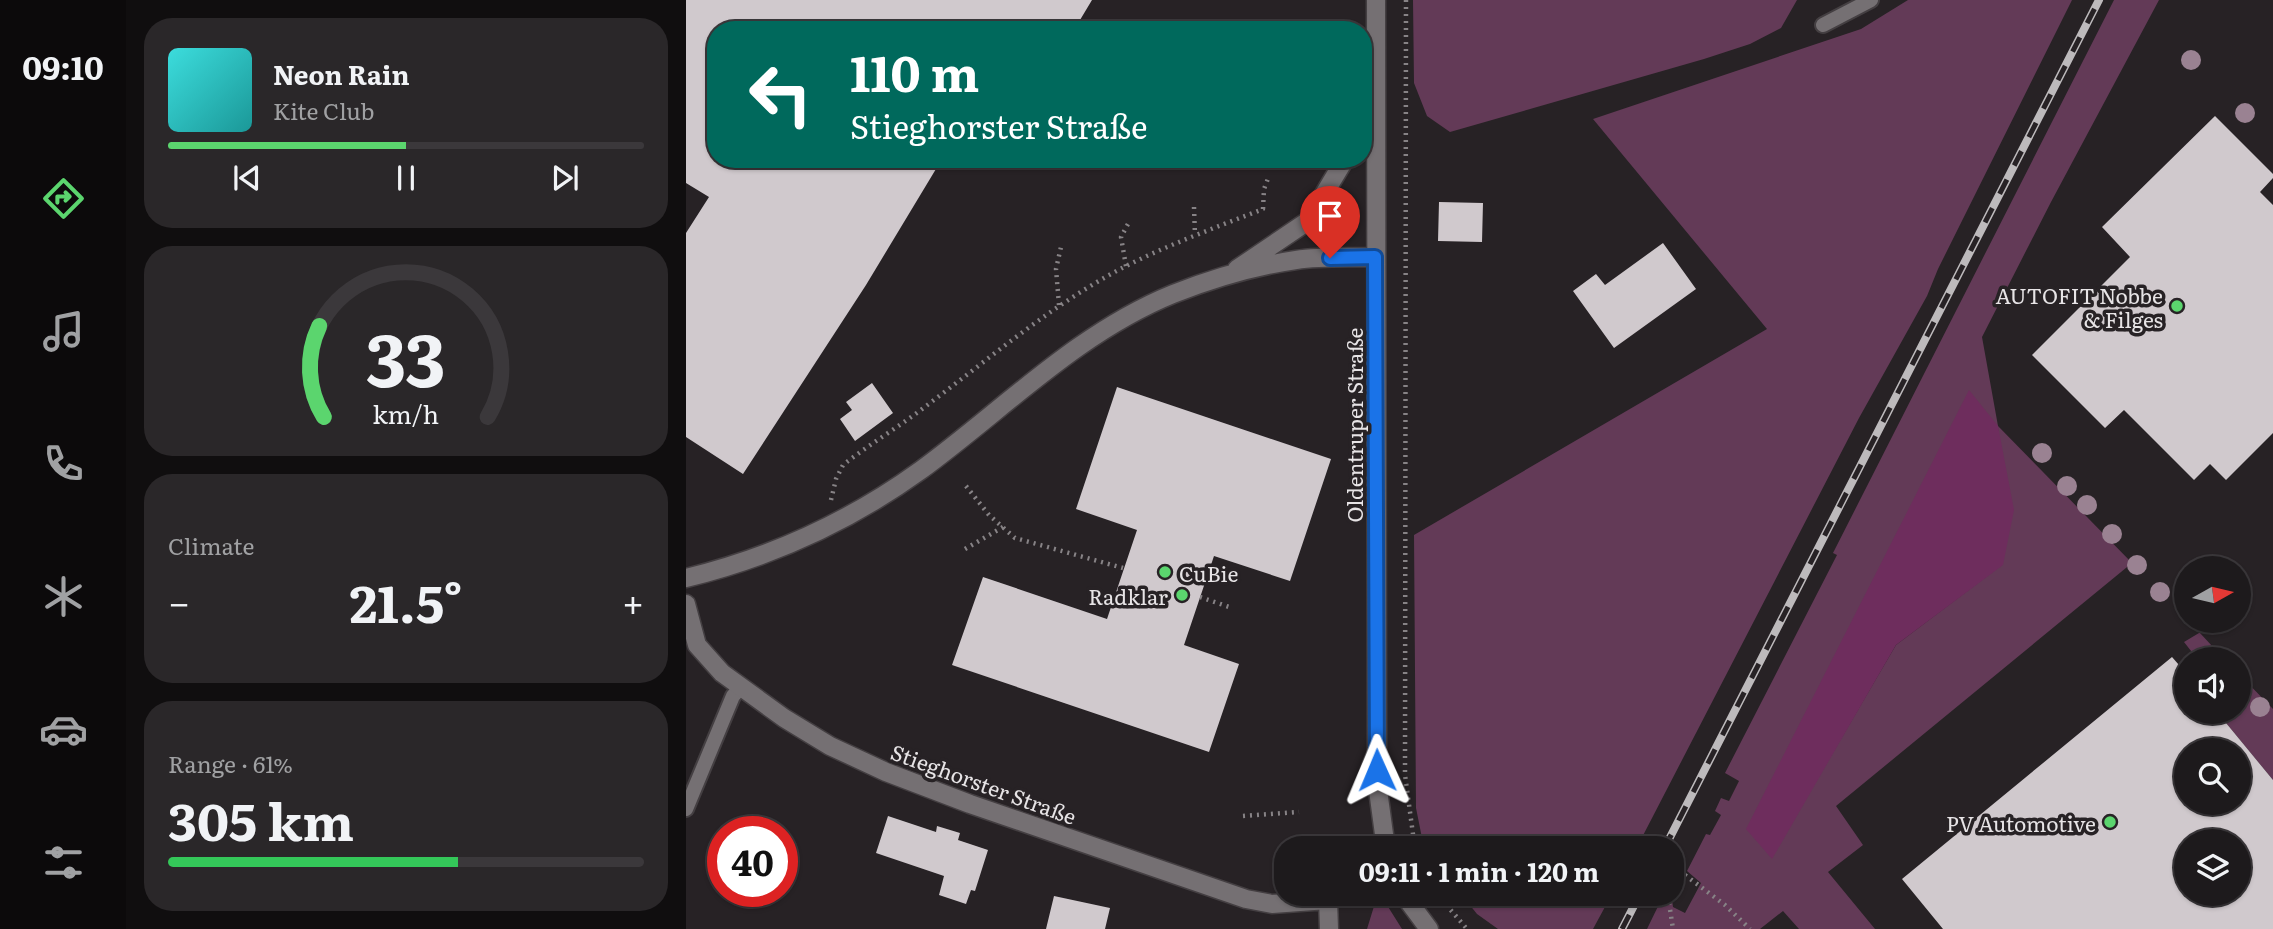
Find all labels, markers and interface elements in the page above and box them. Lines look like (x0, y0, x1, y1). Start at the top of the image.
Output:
text: 110 m (850, 34, 979, 107)
text: 09:10 (22, 42, 104, 90)
icon: left (735, 49, 826, 140)
text: Neon Rain (273, 54, 410, 93)
text: Kite Club (273, 93, 374, 127)
text: Stieghorster Straße (850, 101, 1148, 149)
icon: previous (228, 159, 266, 197)
icon: pause (387, 159, 425, 197)
icon: next (546, 159, 584, 197)
icon: directions (39, 174, 88, 223)
pin (1300, 186, 1360, 258)
icon: arrive (1311, 197, 1349, 235)
place label: AUTOFIT Nobbe & Filges (1996, 279, 2163, 334)
marker: AUTOFIT Nobbe & Filges (2169, 298, 2185, 314)
text: 33 (366, 301, 446, 409)
icon: music (39, 307, 88, 356)
street label: Oldentruper Straße (1338, 327, 1369, 523)
text: km/h (373, 394, 439, 431)
icon: phone (39, 439, 88, 488)
text: Climate (168, 528, 254, 562)
north arrow (2174, 556, 2250, 634)
map controls (2174, 556, 2251, 906)
place label: CuBie (1179, 557, 1239, 588)
text: 21.5° (349, 562, 463, 639)
marker: CuBie (1157, 564, 1173, 580)
icon: climate (39, 572, 88, 621)
text: − (168, 572, 190, 629)
text: + (622, 572, 644, 629)
place label: Radklar (1088, 580, 1168, 611)
marker: Radklar (1174, 587, 1190, 603)
button: sound (2174, 647, 2251, 724)
icon: car (39, 705, 88, 754)
position arrow (1340, 733, 1414, 807)
street label: Stieghorster Straße (887, 735, 1081, 831)
button: search (2174, 738, 2251, 815)
text: Range · 61% (168, 746, 293, 780)
text: 305 km (168, 780, 354, 857)
place label: PV Automotive (1946, 807, 2096, 838)
marker: PV Automotive (2102, 814, 2118, 830)
speed limit sign: 40 (707, 816, 798, 907)
button: layers (2174, 829, 2251, 906)
icon: filters (39, 838, 88, 887)
text: 09:11 · 1 min · 120 m (1359, 851, 1599, 890)

